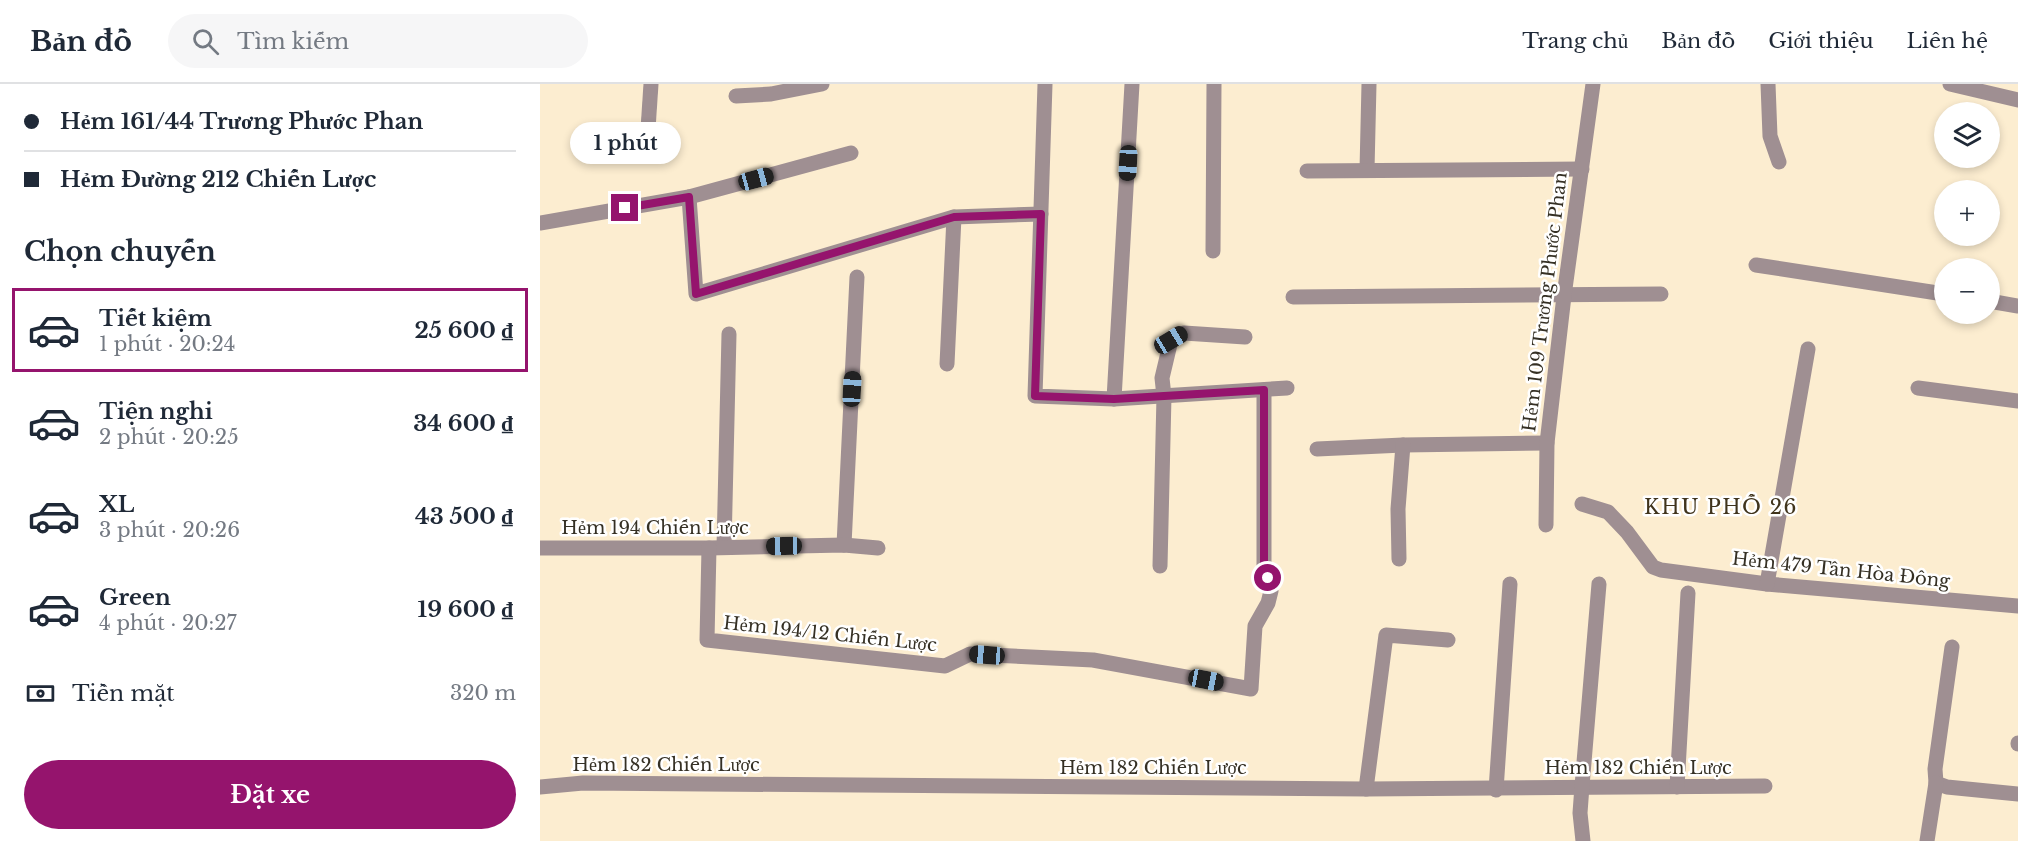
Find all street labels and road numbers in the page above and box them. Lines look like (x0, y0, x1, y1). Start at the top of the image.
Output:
street label: Hẻm 109 Trương Phước Phan (1518, 171, 1572, 433)
street label: Hẻm 194 Chiến Lược (561, 517, 749, 539)
street label: Hẻm 479 Tân Hòa Đông (1731, 548, 1951, 592)
street label: Hẻm 194/12 Chiến Lược (722, 612, 938, 656)
street label: Hẻm 182 Chiến Lược (572, 754, 760, 776)
street label: Hẻm 182 Chiến Lược (1059, 757, 1247, 779)
street label: Hẻm 182 Chiến Lược (1544, 757, 1732, 779)

